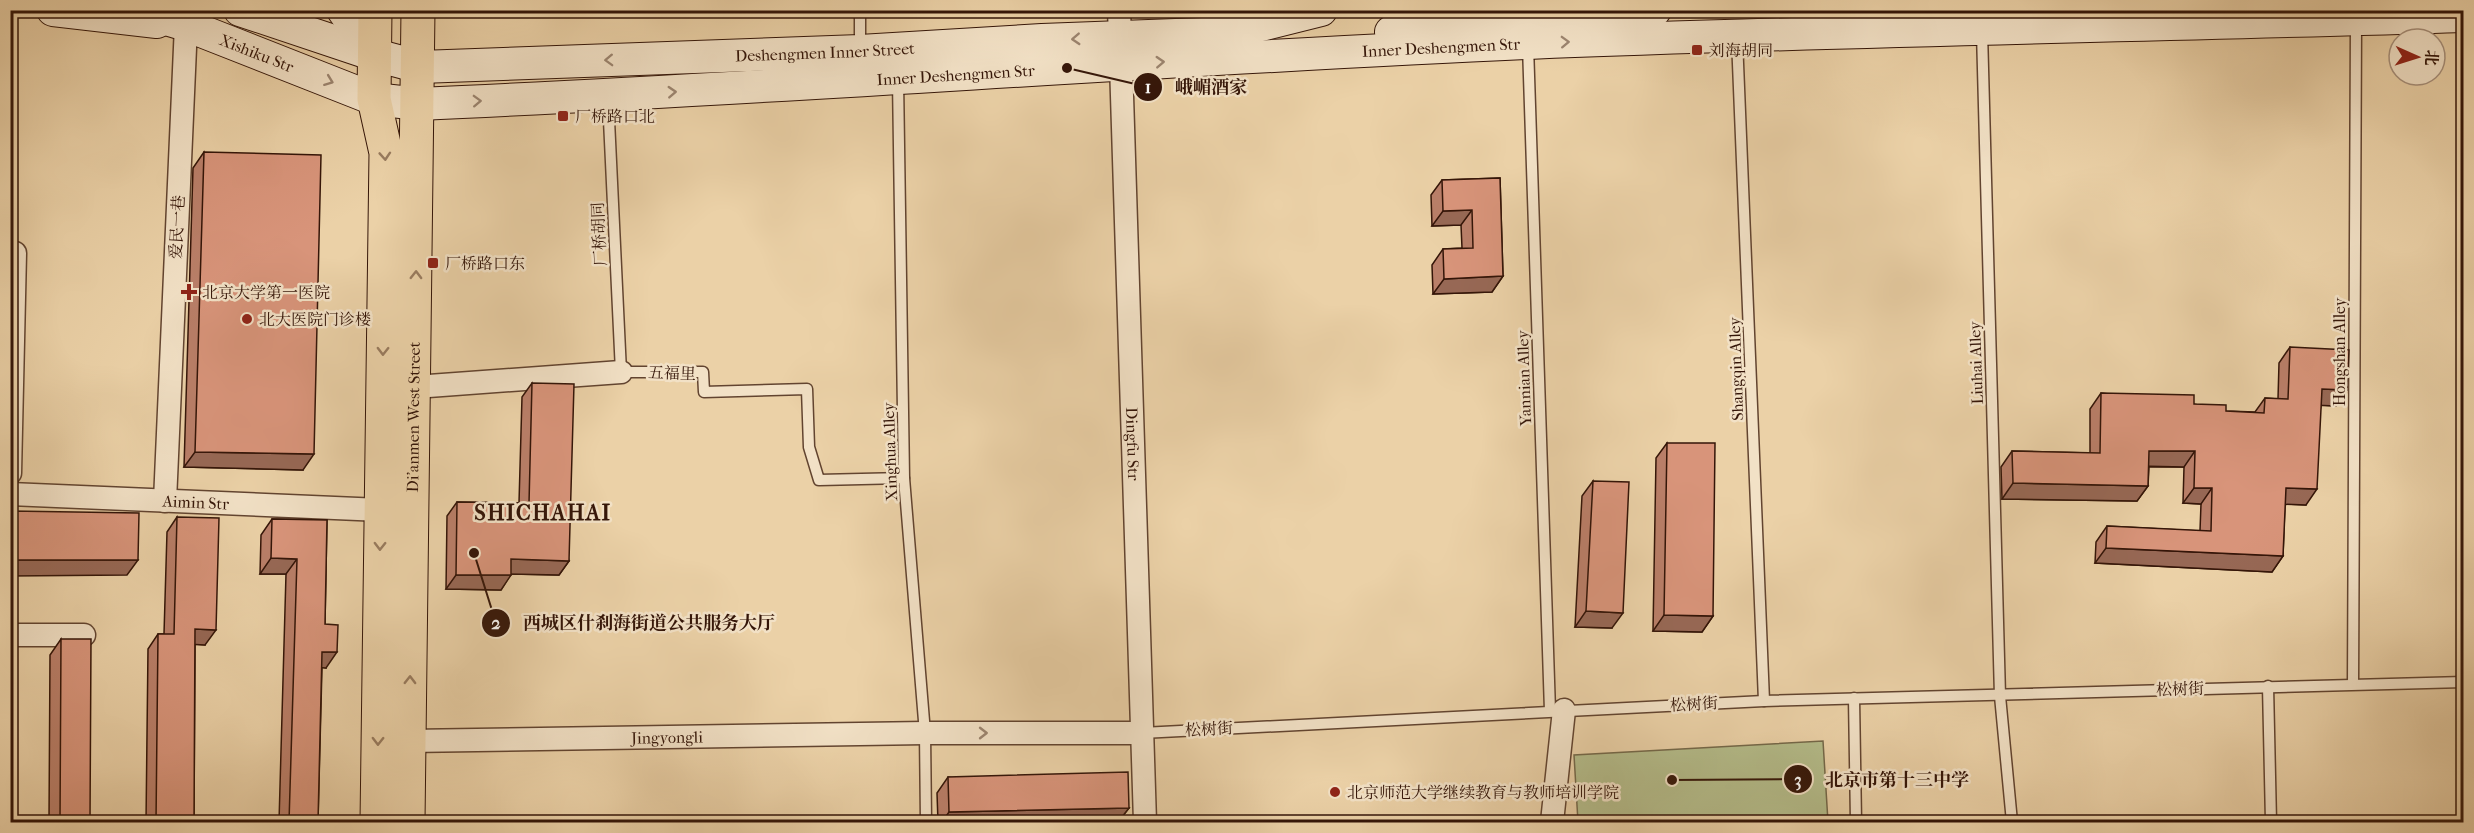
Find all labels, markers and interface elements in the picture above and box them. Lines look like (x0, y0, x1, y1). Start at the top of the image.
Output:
north arrow (2387, 27, 2447, 87)
street label: Xishiku Str (217, 30, 297, 76)
one-way arrow (1072, 32, 1081, 45)
street label: Inner Deshengmen Str (1361, 34, 1521, 60)
one-way arrow (1560, 36, 1569, 48)
street label: Deshengmen Inner Street (735, 38, 915, 65)
place label: 刘海胡同 (1709, 41, 1773, 60)
marker: 刘海胡同 (1690, 43, 1704, 57)
text: 北 (2422, 49, 2441, 66)
one-way arrow (604, 54, 613, 66)
one-way arrow (1156, 55, 1165, 68)
street label: Inner Deshengmen Str (876, 60, 1035, 89)
callout: 峨嵋酒家 (1133, 69, 1259, 105)
one-way arrow (323, 74, 334, 87)
text: 1 (1145, 77, 1151, 98)
text: 峨嵋酒家 (1175, 77, 1247, 98)
one-way arrow (668, 85, 677, 98)
one-way arrow (473, 95, 482, 107)
place label: 厂桥路口北 (575, 107, 655, 126)
marker: 厂桥路口北 (556, 109, 570, 123)
one-way arrow (378, 152, 391, 161)
street label: 爱民一巷 (166, 195, 188, 259)
street label: 厂桥胡同 (588, 202, 610, 266)
place label: 厂桥路口东 (445, 254, 525, 273)
marker: 厂桥路口东 (426, 256, 440, 270)
one-way arrow (410, 271, 423, 280)
marker: 北京大学第一医院 (180, 283, 198, 301)
place label: 北京大学第一医院 (202, 283, 330, 302)
street label: Hongshan Alley (2330, 297, 2349, 406)
place label: 北大医院门诊楼 (259, 310, 371, 329)
marker: 北大医院门诊楼 (240, 312, 254, 326)
street label: Shangqin Alley (1725, 316, 1747, 421)
street label: Liuhai Alley (1965, 321, 1987, 405)
street label: Yannian Alley (1513, 329, 1535, 427)
street label: Di'anmen West Street (403, 341, 423, 492)
one-way arrow (377, 347, 389, 356)
street label: 五福里 (648, 363, 696, 383)
street label: Xinghua Alley (879, 402, 901, 502)
street label: Dingfu Str (1122, 407, 1144, 481)
street label: Aimin Str (161, 491, 230, 513)
district label: SHICHAHAI (474, 500, 612, 526)
one-way arrow (374, 542, 387, 551)
callout: 西城区什刹海街道公共服务大厅 (481, 605, 787, 641)
text: 2 (491, 613, 501, 634)
text: 西城区什刹海街道公共服务大厅 (523, 613, 775, 634)
one-way arrow (404, 676, 416, 685)
street label: 松树街 (2156, 679, 2204, 699)
street label: 松树街 (1670, 693, 1718, 715)
street label: 松树街 (1185, 718, 1233, 740)
street label: Jingyongli (629, 727, 703, 747)
one-way arrow (979, 727, 988, 739)
one-way arrow (372, 737, 384, 746)
callout: 北京市第十三中学 (1783, 761, 1981, 797)
text: 3 (1794, 770, 1802, 791)
text: 北京市第十三中学 (1825, 770, 1969, 791)
place label: 北京师范大学继续教育与教师培训学院 (1347, 783, 1619, 802)
marker: 北京师范大学继续教育与教师培训学院 (1328, 785, 1342, 799)

